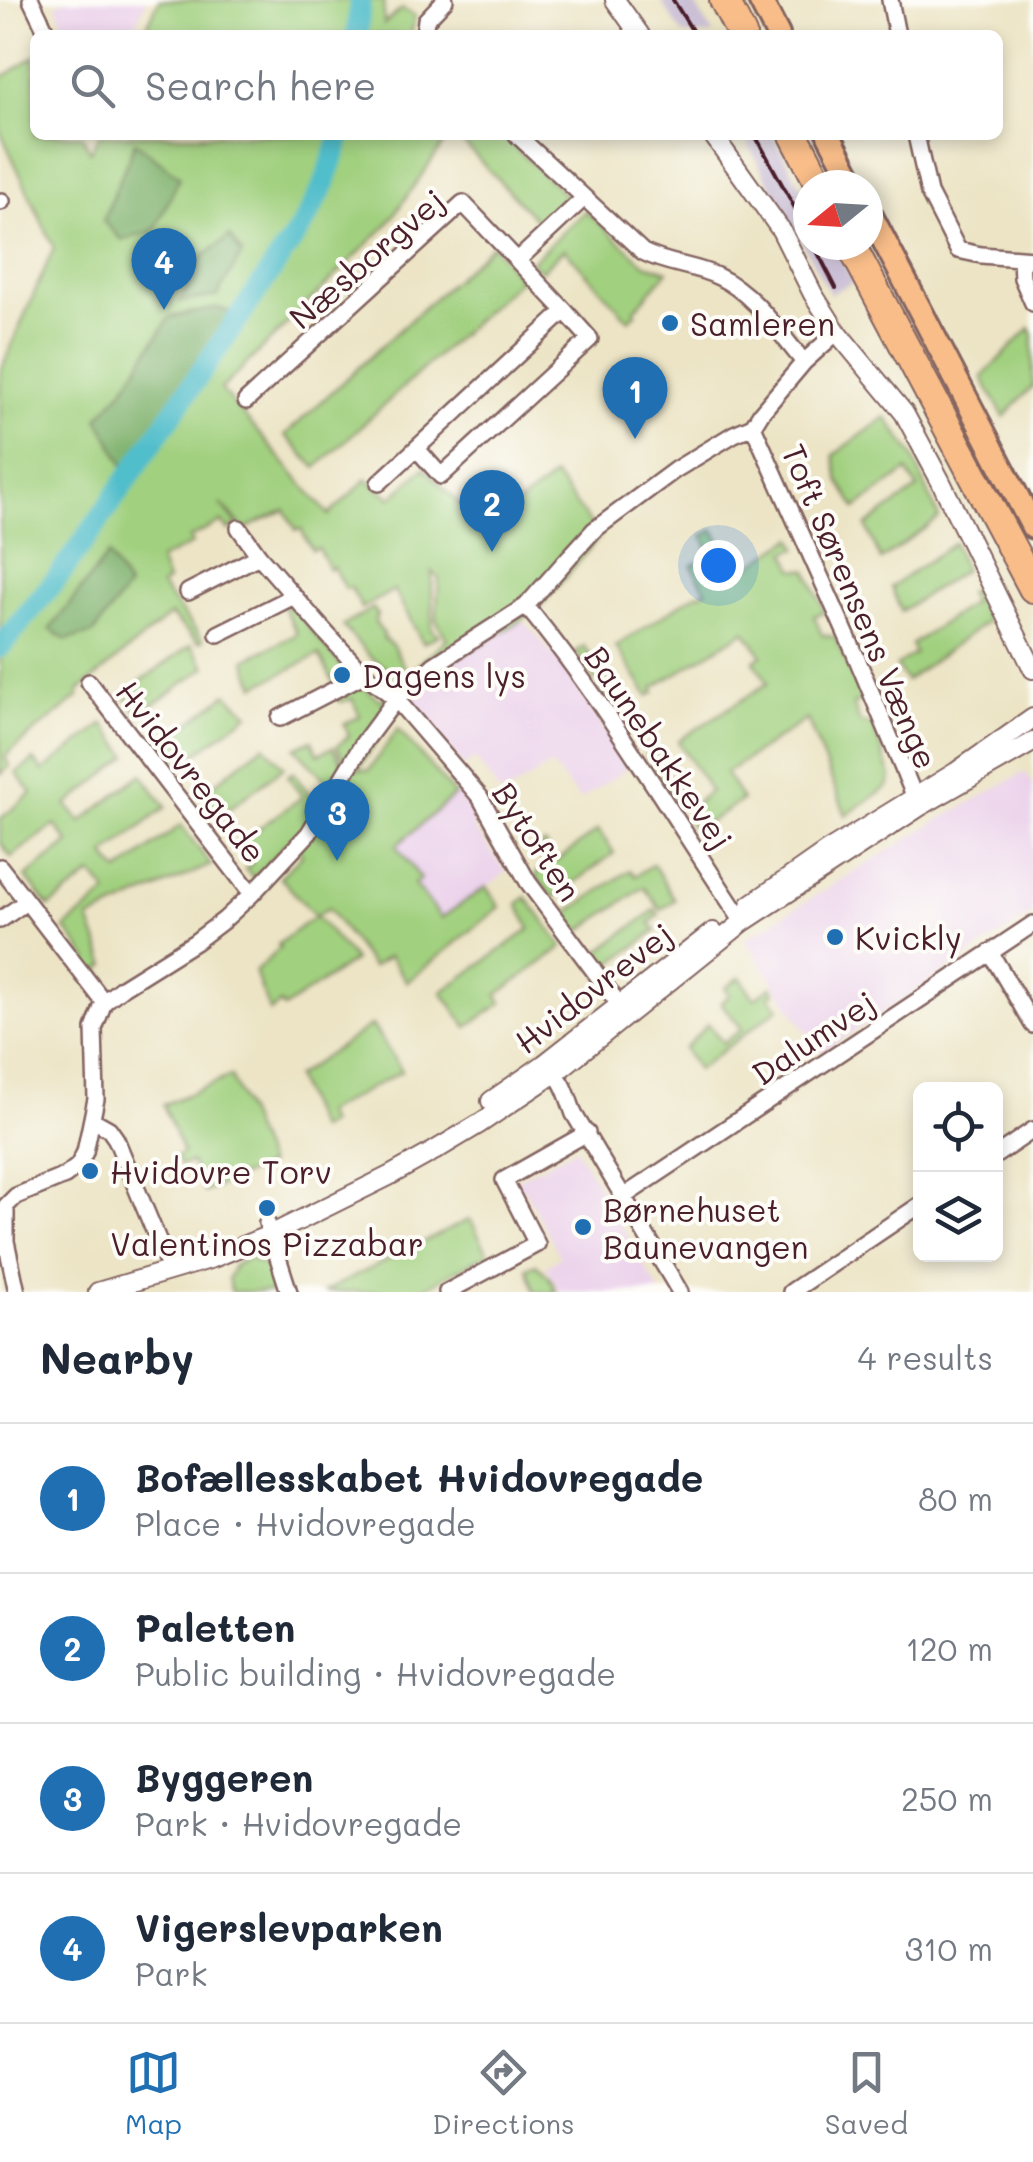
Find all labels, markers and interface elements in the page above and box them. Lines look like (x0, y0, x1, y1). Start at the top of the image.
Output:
search box (30, 30, 1003, 140)
icon: search (65, 58, 120, 113)
text: Search here (145, 60, 376, 110)
north arrow (793, 170, 883, 260)
street label: Næsborgvej (279, 179, 453, 337)
pin: 4 (132, 228, 196, 310)
place label: Samleren (690, 302, 835, 344)
marker: Samleren (659, 312, 681, 334)
pin: 1 (602, 356, 668, 439)
street label: Toft Sørensens Vænge (773, 437, 949, 775)
pin: 2 (460, 470, 524, 552)
your location (693, 540, 744, 591)
street label: Baunebakkevej (576, 637, 744, 857)
place label: Dagens lys (362, 654, 526, 697)
marker: Dagens lys (331, 664, 353, 686)
street label: Hvidovregade (108, 671, 276, 871)
street label: Bytoften (483, 773, 592, 909)
pin: 3 (304, 778, 370, 861)
street label: Hvidovrevej (506, 912, 680, 1062)
place label: Kvickly (855, 916, 962, 959)
marker: Kvickly (824, 926, 846, 948)
street label: Dalumvej (743, 980, 883, 1094)
map controls (913, 1082, 1003, 1262)
button: locate (913, 1082, 1003, 1172)
place label: Hvidovre Torv (110, 1150, 332, 1192)
marker: Hvidovre Torv (79, 1160, 101, 1182)
button: layers (913, 1172, 1003, 1262)
place label: Børnehuset Baunevangen (603, 1188, 809, 1267)
marker: Valentinos Pizzabar (256, 1197, 278, 1219)
marker: Børnehuset Baunevangen (572, 1216, 594, 1238)
place label: Valentinos Pizzabar (110, 1222, 424, 1264)
text: Nearby (40, 1330, 194, 1385)
text: 4 results (857, 1336, 993, 1378)
text: Bofællesskabet Hvidovregade (135, 1452, 703, 1502)
text: 1 (65, 1477, 80, 1519)
text: 80 m (918, 1477, 993, 1519)
text: Place · Hvidovregade (135, 1502, 476, 1544)
text: Paletten (135, 1602, 295, 1652)
text: 2 (64, 1627, 81, 1669)
text: 120 m (905, 1627, 993, 1669)
text: Public building · Hvidovregade (135, 1652, 616, 1694)
text: Byggeren (135, 1752, 313, 1802)
text: 3 (63, 1777, 82, 1819)
text: 250 m (901, 1777, 993, 1819)
text: Park · Hvidovregade (135, 1802, 462, 1844)
text: Vigerslevparken (135, 1902, 443, 1952)
text: 4 (62, 1927, 83, 1969)
text: 310 m (904, 1927, 993, 1969)
text: Park (135, 1952, 208, 1994)
tab: Map (125, 2045, 182, 2141)
tab: Directions (432, 2045, 575, 2141)
tab: Saved (825, 2045, 908, 2141)

